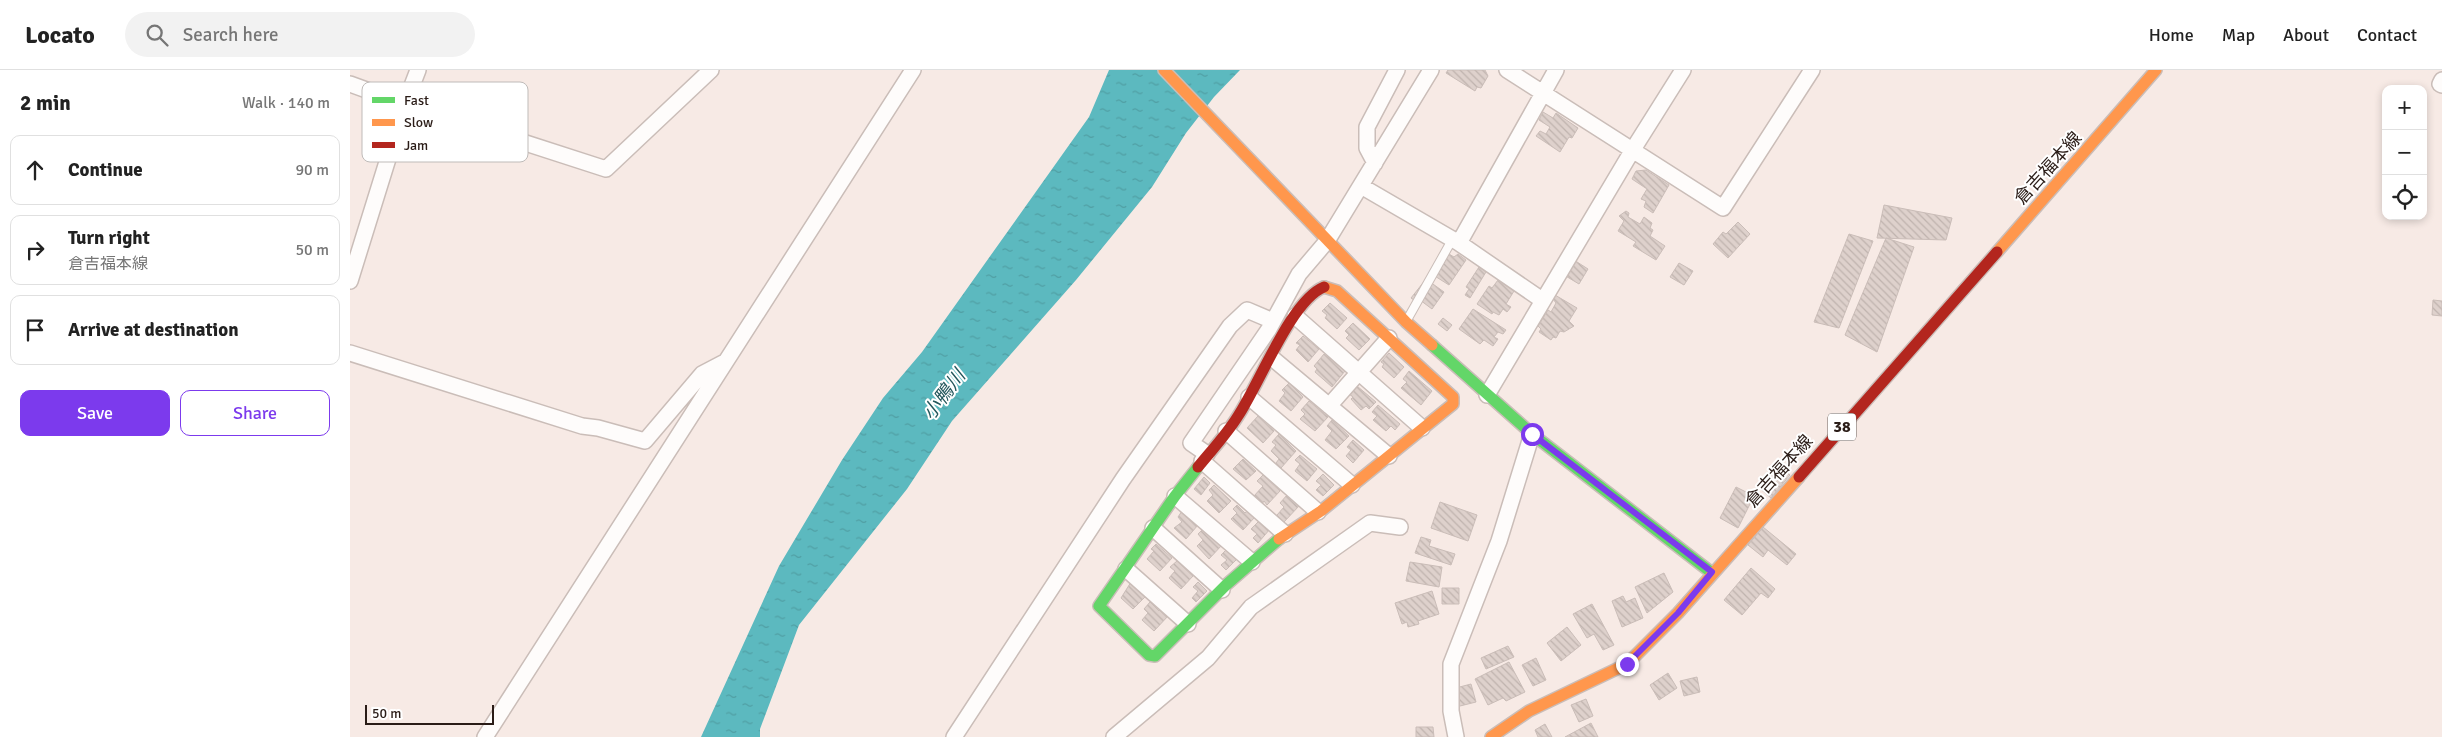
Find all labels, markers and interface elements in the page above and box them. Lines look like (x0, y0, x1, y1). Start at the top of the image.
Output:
search box (125, 12, 475, 57)
text: Locato (25, 20, 95, 50)
icon: search (143, 21, 171, 49)
text: Search here (183, 23, 279, 47)
text: Home (2149, 24, 2194, 46)
text: Map (2222, 24, 2255, 46)
text: About (2283, 24, 2329, 46)
text: Contact (2357, 24, 2417, 46)
legend (362, 82, 528, 162)
map controls (2382, 85, 2427, 220)
button: + (2382, 85, 2427, 130)
text: 2 min (20, 90, 71, 116)
text: Fast (404, 92, 429, 109)
text: Walk · 140 m (242, 93, 330, 113)
text: Slow (404, 114, 433, 131)
street label: 倉吉福本線 (2010, 127, 2086, 209)
button: − (2382, 130, 2427, 175)
text: Jam (404, 137, 428, 154)
icon: ahead (21, 156, 49, 184)
text: Continue (68, 158, 143, 182)
text: 90 m (295, 160, 329, 180)
button: locate (2382, 175, 2427, 220)
text: Turn right (68, 226, 150, 250)
icon: right (21, 236, 49, 264)
text: 50 m (295, 240, 329, 260)
text: 倉吉福本線 (68, 254, 148, 274)
icon: arrive (21, 316, 49, 344)
text: Arrive at destination (68, 318, 239, 342)
water label: 小鴨川 (917, 363, 972, 425)
button: Save (20, 390, 170, 436)
button: Share (180, 390, 330, 436)
road number: 38 (1828, 414, 1856, 441)
route start (1521, 423, 1544, 446)
street label: 倉吉福本線 (1741, 430, 1817, 512)
route end (1616, 653, 1639, 676)
scale bar (365, 702, 494, 725)
text: 50 m (372, 705, 401, 722)

